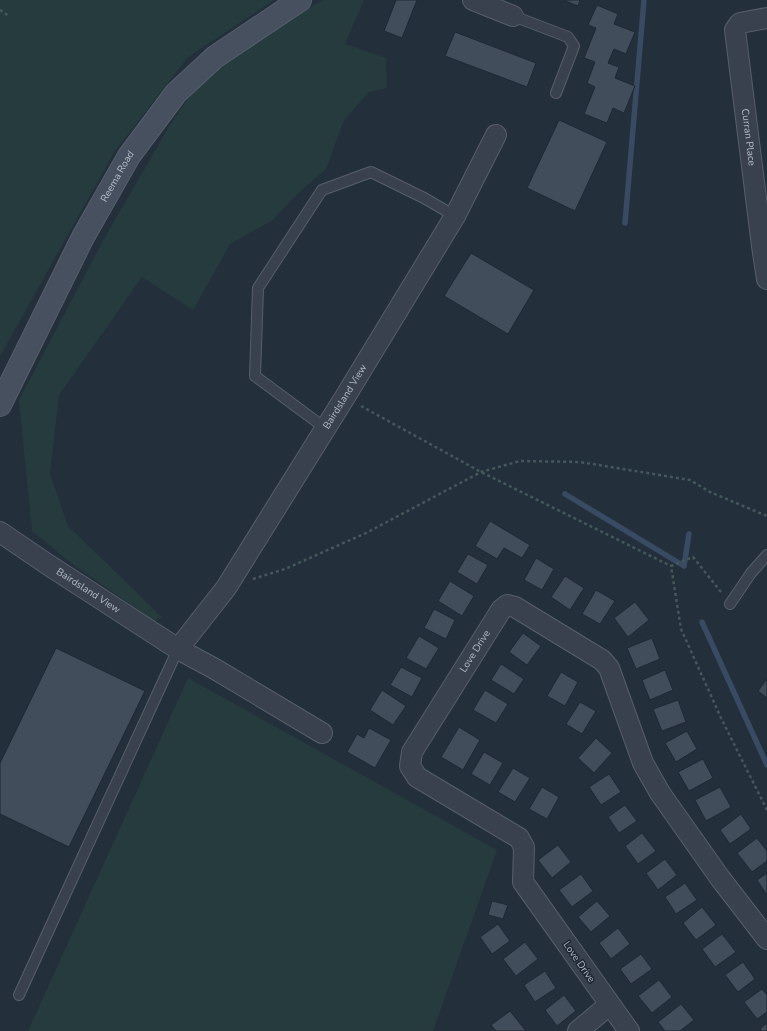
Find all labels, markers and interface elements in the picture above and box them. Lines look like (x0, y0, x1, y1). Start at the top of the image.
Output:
street label: Curran Place (738, 108, 759, 166)
street label: Reema Road (97, 148, 138, 205)
street label: Bairdsland View (320, 361, 371, 432)
street label: Bairdsland View (53, 565, 124, 617)
street label: Love Drive (457, 627, 494, 675)
street label: Love Drive (560, 939, 598, 985)

